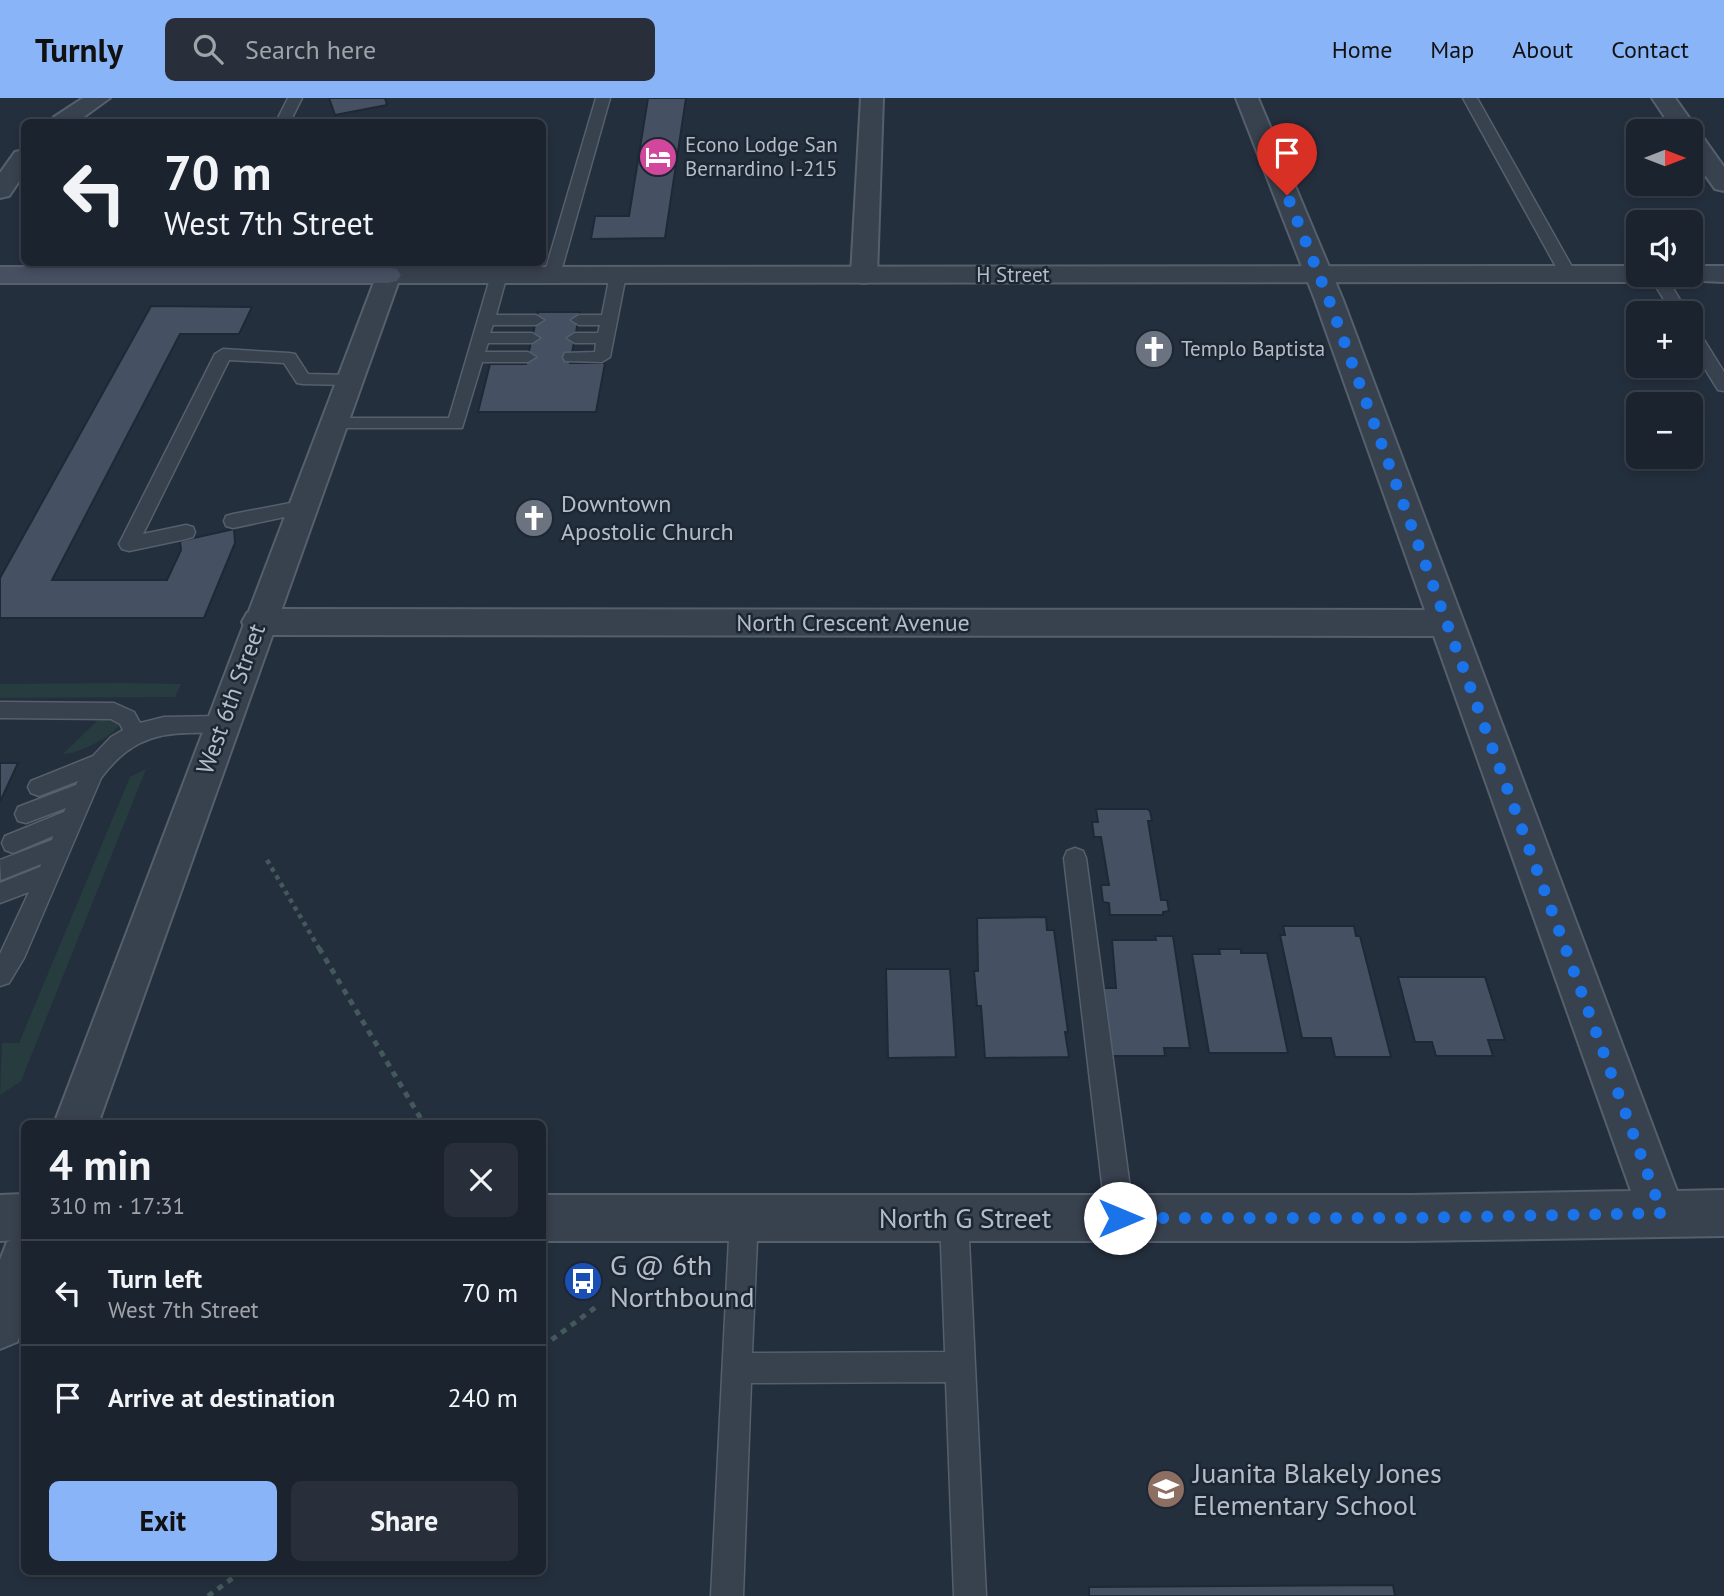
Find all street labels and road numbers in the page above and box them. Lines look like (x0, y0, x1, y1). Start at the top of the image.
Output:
street label: H Street (976, 261, 1050, 288)
street label: North Crescent Avenue (736, 607, 970, 638)
street label: West 6th Street (189, 619, 272, 778)
street label: North G Street (879, 1199, 1052, 1236)

